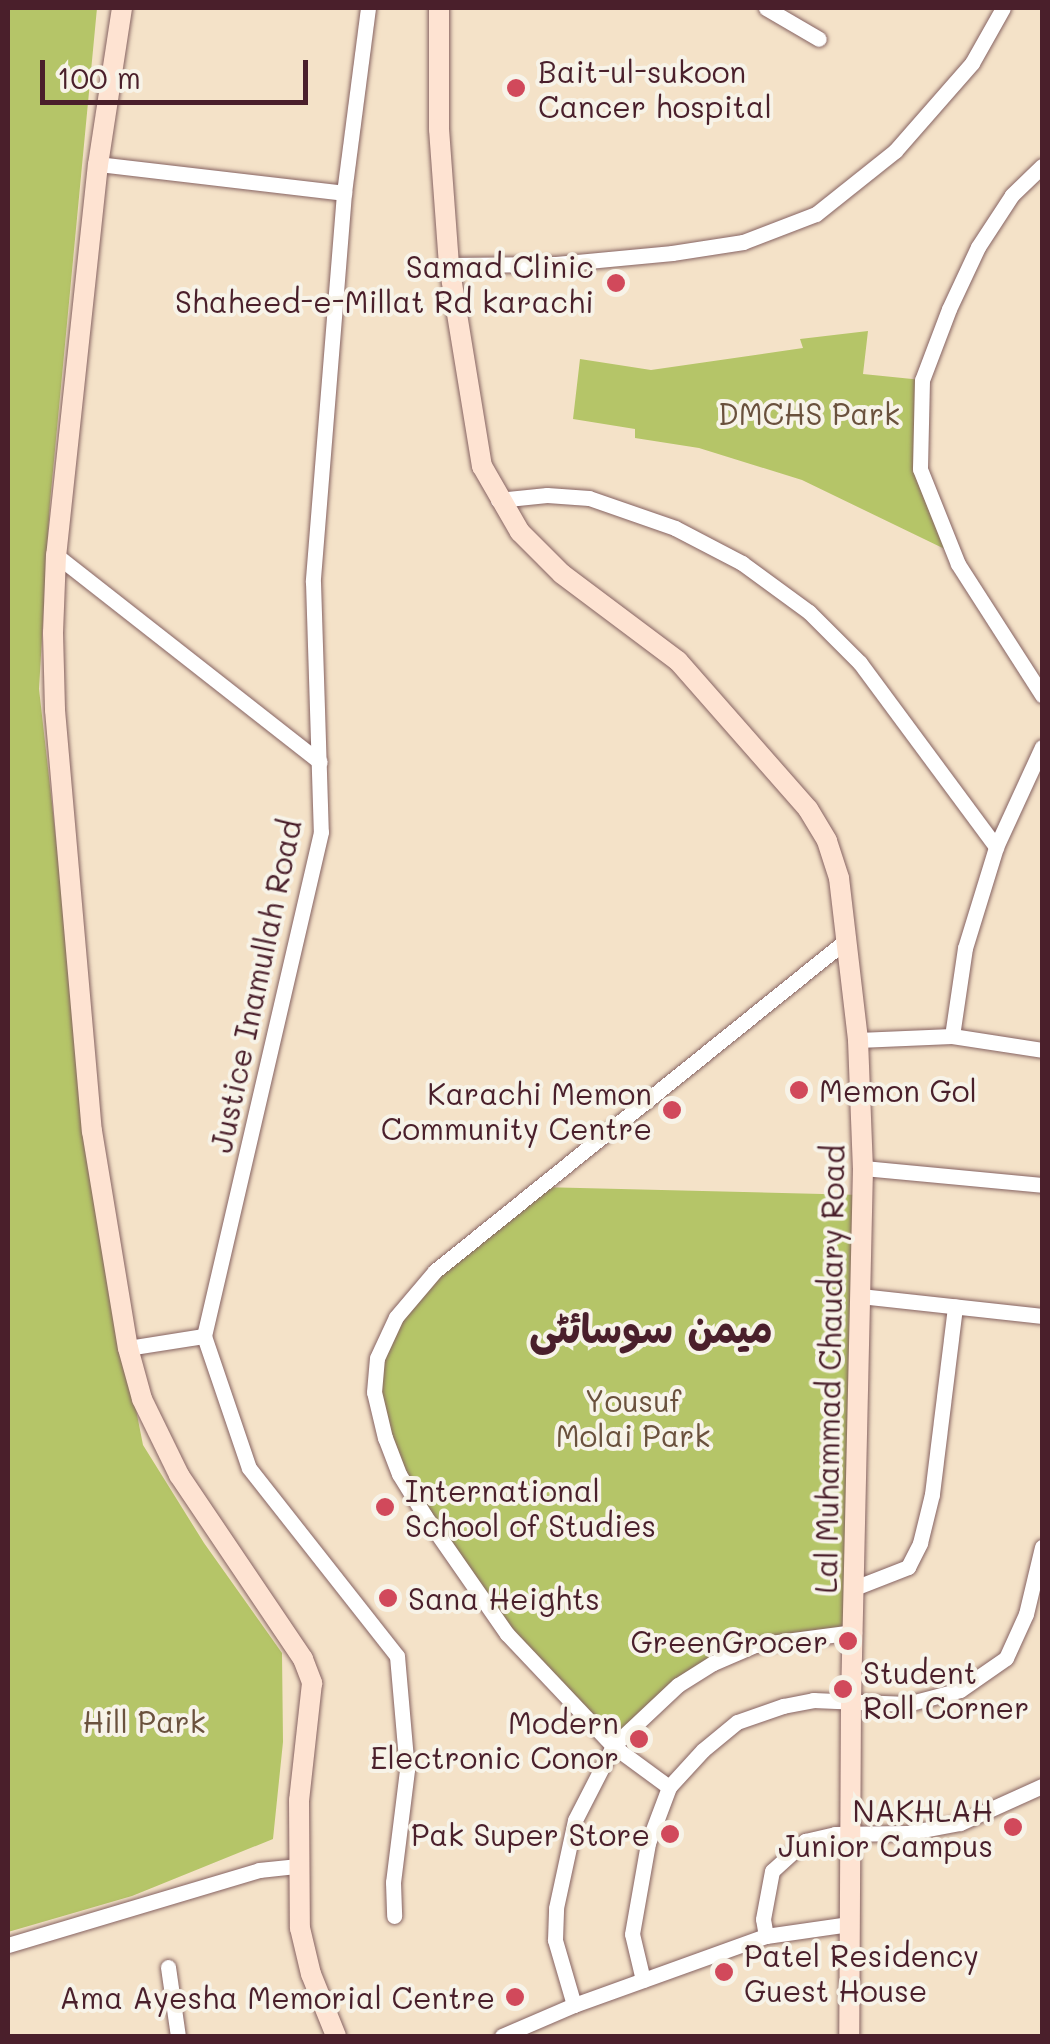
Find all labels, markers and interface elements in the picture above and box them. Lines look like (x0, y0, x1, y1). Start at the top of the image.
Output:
scale bar (45, 40, 312, 102)
place label: Bait-ul-sukoon Cancer hospital (538, 53, 772, 124)
text: 100 m (57, 57, 141, 97)
marker: Bait-ul-sukoon Cancer hospital (503, 75, 529, 101)
place label: Samad Clinic Shaheed-e-Millat Rd karachi (175, 248, 594, 318)
marker: Samad Clinic Shaheed-e-Millat Rd karachi (603, 270, 629, 296)
park label: DMCHS Park (718, 395, 900, 431)
street label: Justice Inamullah Road (202, 816, 308, 1156)
place label: Memon Gol (819, 1072, 977, 1108)
place label: Karachi Memon Community Centre (381, 1075, 652, 1146)
marker: Memon Gol (788, 1079, 810, 1101)
marker: Karachi Memon Community Centre (661, 1099, 683, 1121)
street label: Lal Muhammad Chaudary Road (807, 1144, 851, 1594)
district label: میمن سوسائٹی (529, 1303, 773, 1351)
park label: Yousuf Molai Park (556, 1382, 710, 1452)
place label: International School of Studies (405, 1472, 656, 1542)
marker: International School of Studies (374, 1496, 396, 1518)
place label: Sana Heights (408, 1580, 600, 1616)
marker: Sana Heights (377, 1587, 399, 1609)
place label: GreenGrocer (631, 1623, 828, 1659)
marker: GreenGrocer (837, 1630, 859, 1652)
place label: Student Roll Corner (863, 1654, 1029, 1724)
marker: Student Roll Corner (832, 1678, 854, 1700)
park label: Hill Park (82, 1703, 206, 1739)
place label: Modern Electronic Conor (370, 1704, 619, 1774)
marker: Modern Electronic Conor (628, 1728, 650, 1750)
place label: NAKHLAH Junior Campus (778, 1792, 993, 1862)
place label: Pak Super Store (411, 1816, 650, 1852)
marker: NAKHLAH Junior Campus (1002, 1816, 1024, 1838)
marker: Pak Super Store (659, 1823, 681, 1845)
place label: Patel Residency Guest House (744, 1937, 979, 2008)
marker: Patel Residency Guest House (713, 1961, 735, 1983)
place label: Ama Ayesha Memorial Centre (60, 1979, 495, 2015)
marker: Ama Ayesha Memorial Centre (504, 1986, 526, 2008)

